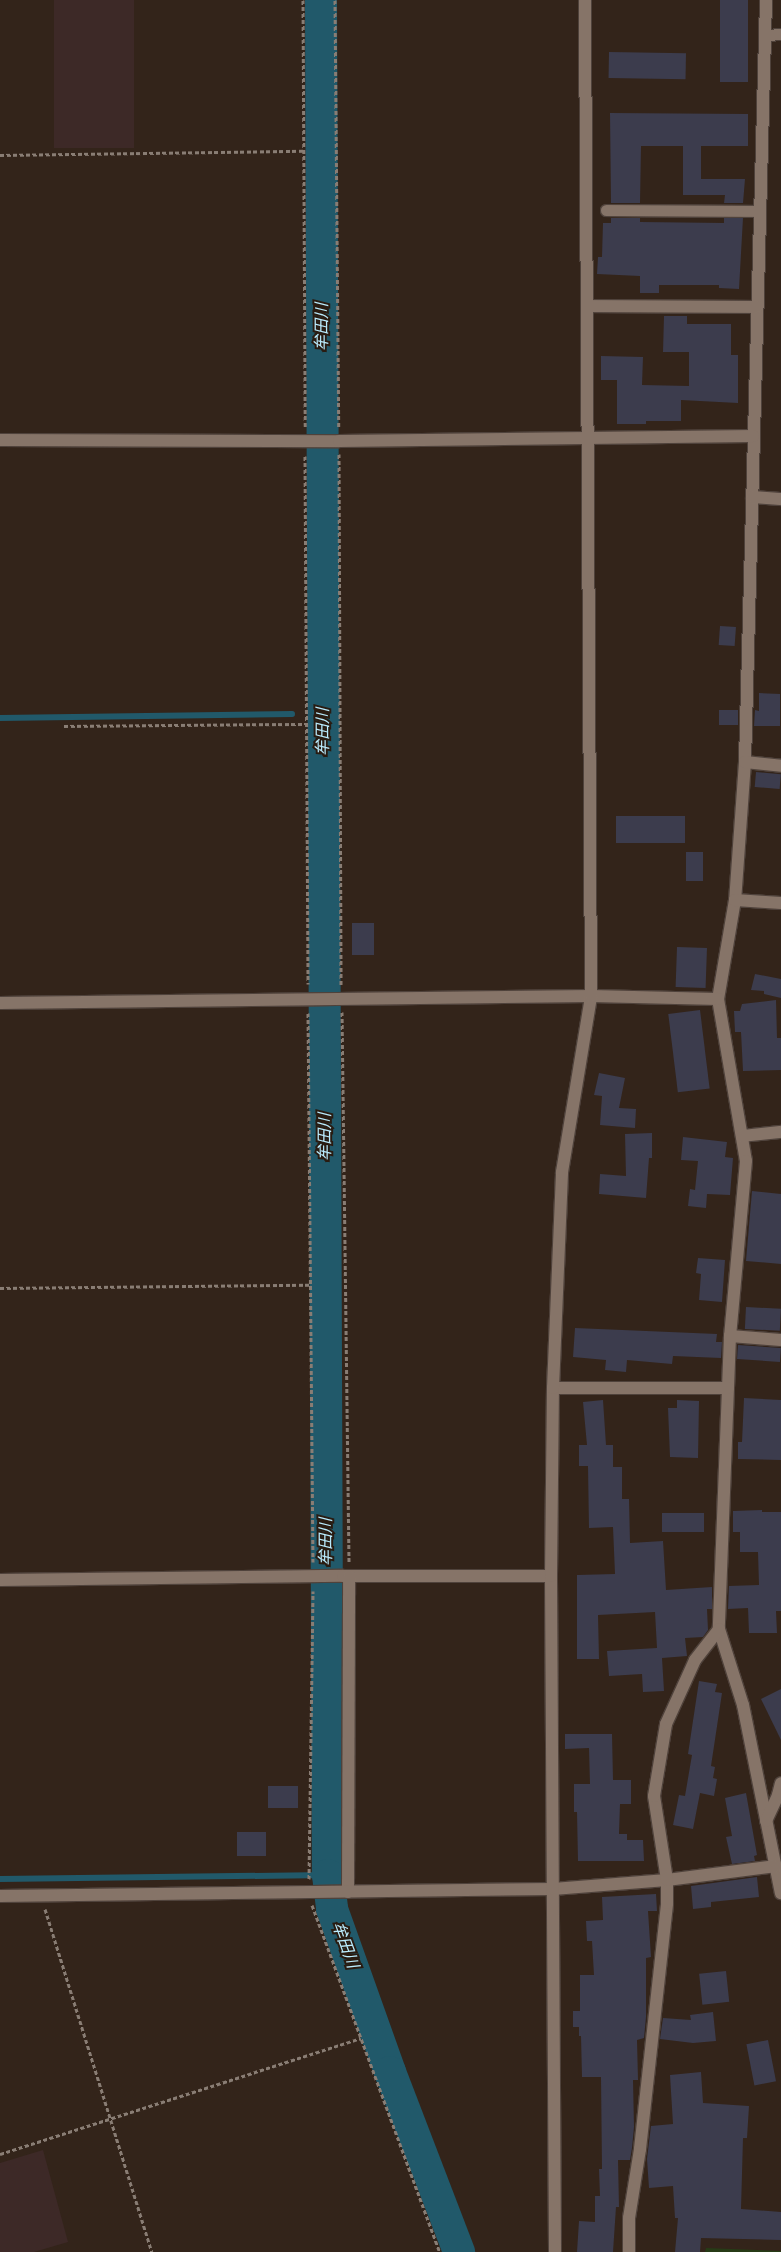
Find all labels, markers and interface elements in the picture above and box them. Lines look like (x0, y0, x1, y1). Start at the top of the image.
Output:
water label: 牟田川 (312, 303, 332, 351)
water label: 牟田川 (313, 708, 333, 756)
water label: 牟田川 (315, 1113, 335, 1161)
water label: 牟田川 (316, 1518, 336, 1566)
water label: 牟田川 (328, 1919, 362, 1971)

